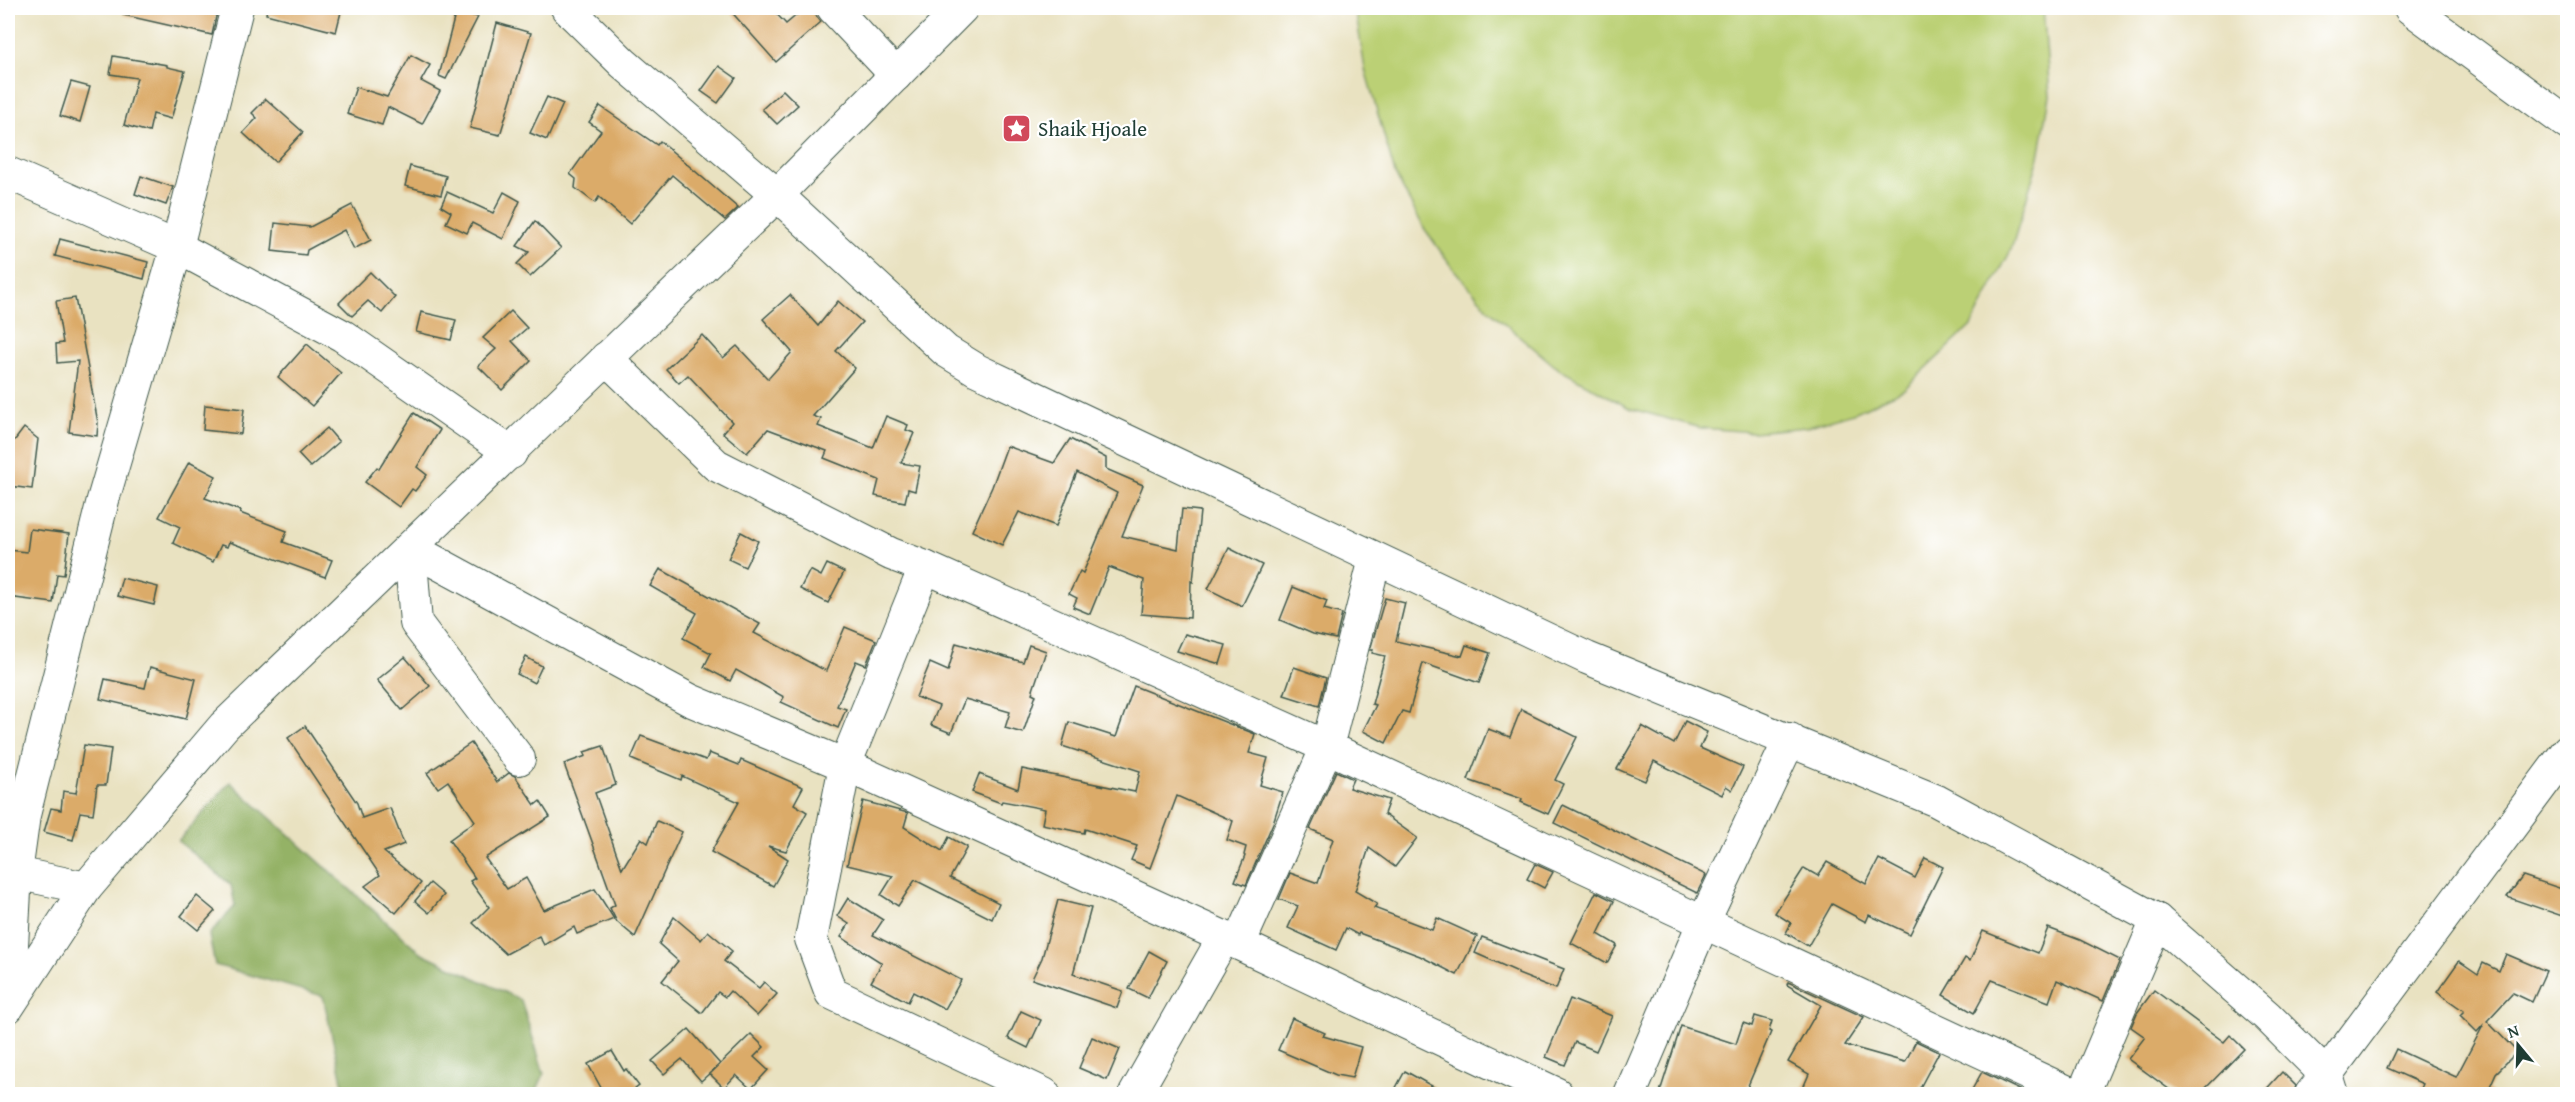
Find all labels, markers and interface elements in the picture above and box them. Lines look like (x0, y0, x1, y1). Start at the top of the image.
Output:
place icon: Shaik Hjoale (1001, 112, 1033, 144)
place label: Shaik Hjoale (1038, 113, 1147, 144)
north arrow (2488, 1015, 2548, 1075)
text: N (2504, 1018, 2522, 1044)

